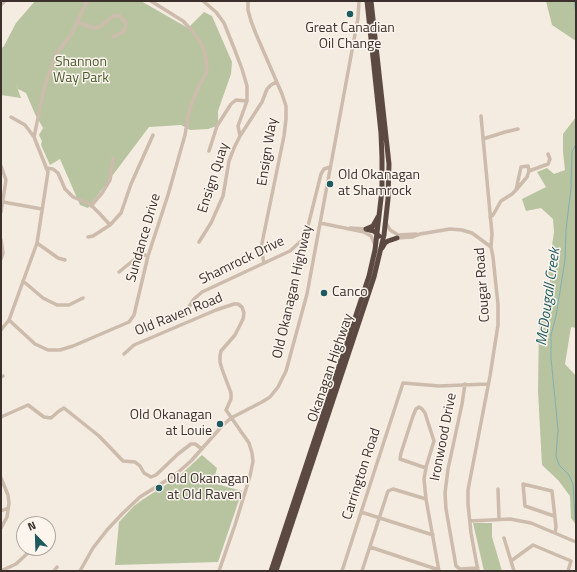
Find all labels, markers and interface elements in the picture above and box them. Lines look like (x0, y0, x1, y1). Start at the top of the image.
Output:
marker: Great Canadian Oil Change (345, 9, 355, 19)
place label: Great Canadian Oil Change (305, 21, 395, 54)
park label: Shannon Way Park (53, 55, 109, 88)
street label: Ensign Way (254, 117, 282, 187)
street label: Ensign Quay (195, 141, 233, 215)
place label: Old Okanagan at Shamrock (338, 168, 420, 200)
marker: Old Okanagan at Shamrock (325, 179, 335, 189)
street label: Sundance Drive (123, 192, 165, 284)
street label: Old Okanagan Highway (269, 224, 317, 360)
street label: Shamrock Drive (197, 233, 287, 289)
street label: Cougar Road (472, 247, 494, 323)
water label: McDougall Creek (533, 247, 565, 347)
place label: Canco (332, 285, 368, 301)
marker: Canco (319, 288, 329, 298)
street label: Old Raven Road (133, 290, 225, 340)
street label: Okanagan Highway (305, 312, 357, 424)
street label: Ironwood Drive (427, 391, 461, 483)
place label: Old Okanagan at Louie (130, 408, 212, 440)
marker: Old Okanagan at Louie (215, 419, 225, 429)
street label: Carrington Road (339, 426, 385, 522)
place label: Old Okanagan at Old Raven (167, 472, 249, 504)
marker: Old Okanagan at Old Raven (154, 483, 164, 493)
north arrow (16, 516, 56, 556)
text: N (25, 517, 38, 535)

